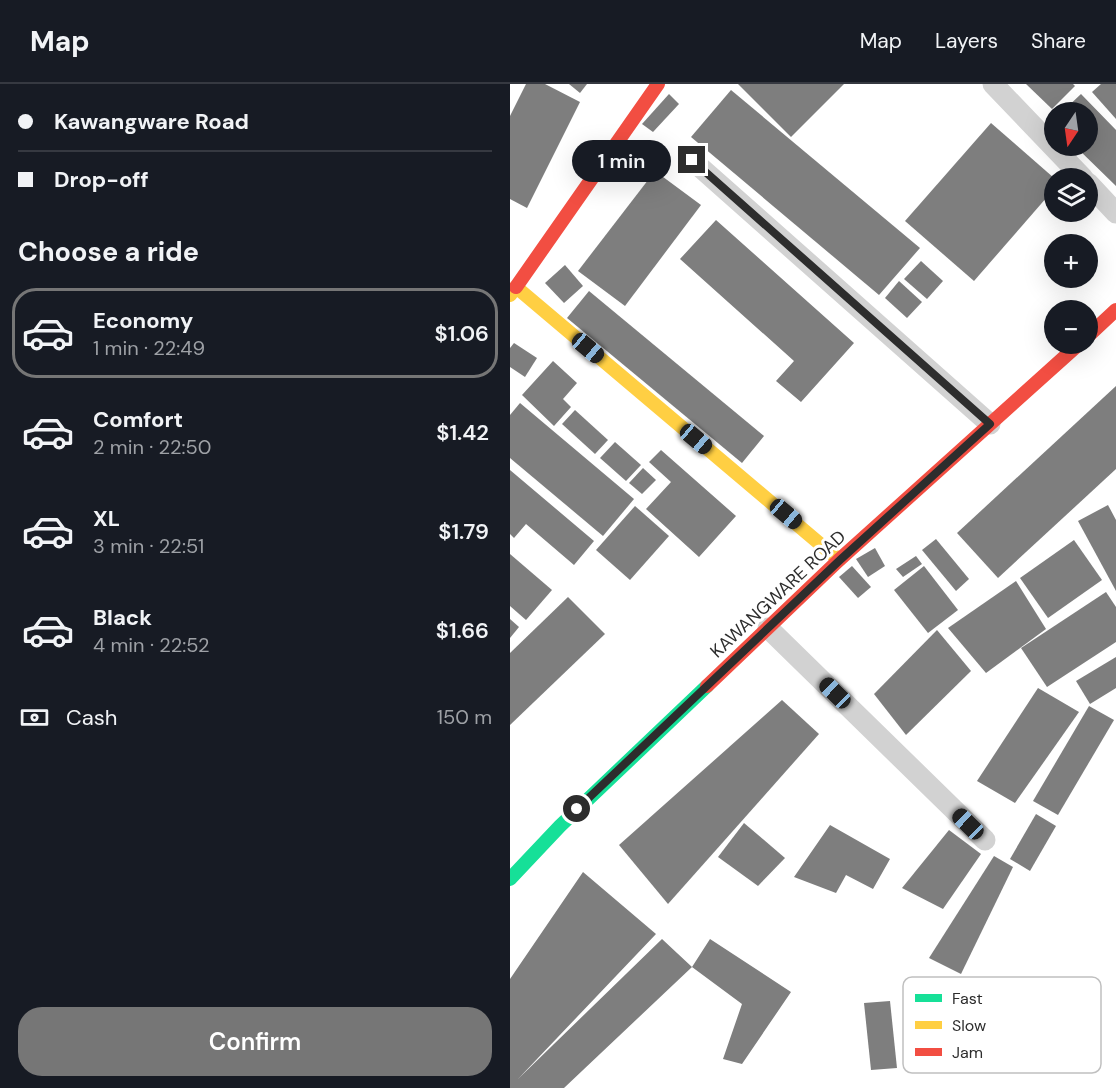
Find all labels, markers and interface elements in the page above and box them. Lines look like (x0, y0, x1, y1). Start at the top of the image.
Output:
text: Map (30, 23, 90, 60)
text: Map (860, 27, 902, 55)
text: Layers (935, 27, 998, 55)
text: Share (1031, 27, 1086, 55)
north arrow (1044, 102, 1098, 156)
map controls (1044, 102, 1098, 354)
text: Kawangware Road (54, 107, 249, 136)
callout: 1 min (572, 139, 671, 181)
route end (678, 146, 705, 173)
text: 1 min (598, 148, 645, 174)
text: Drop-off (54, 165, 149, 194)
button: layers (1044, 168, 1098, 222)
text: Choose a ride (18, 234, 199, 269)
button: + (1044, 234, 1098, 288)
button: − (1044, 300, 1098, 354)
icon: car (21, 306, 75, 360)
text: Economy (93, 306, 193, 335)
text: $1.06 (435, 319, 489, 348)
car (568, 330, 608, 366)
text: 1 min · 22:49 (93, 335, 205, 361)
icon: car (21, 405, 75, 459)
text: Comfort (93, 405, 183, 434)
text: $1.42 (436, 418, 489, 447)
car (676, 421, 716, 457)
text: 2 min · 22:50 (93, 434, 212, 460)
car (766, 496, 806, 532)
icon: car (21, 504, 75, 558)
text: XL (93, 504, 120, 533)
text: $1.79 (438, 517, 489, 546)
street label: KAWANGWARE ROAD (705, 525, 851, 663)
text: 3 min · 22:51 (93, 533, 204, 559)
icon: car (21, 603, 75, 657)
text: Black (93, 603, 152, 632)
text: $1.66 (436, 616, 489, 645)
text: 4 min · 22:52 (93, 632, 210, 658)
car (816, 674, 854, 712)
icon: cash (18, 701, 51, 734)
text: Cash (66, 703, 117, 732)
text: 150 m (437, 704, 492, 730)
route start (563, 795, 590, 822)
car (949, 805, 987, 843)
legend (903, 977, 1101, 1073)
text: Fast (952, 988, 983, 1009)
button: Confirm (18, 1007, 492, 1076)
text: Slow (952, 1015, 986, 1036)
text: Jam (952, 1042, 983, 1063)

